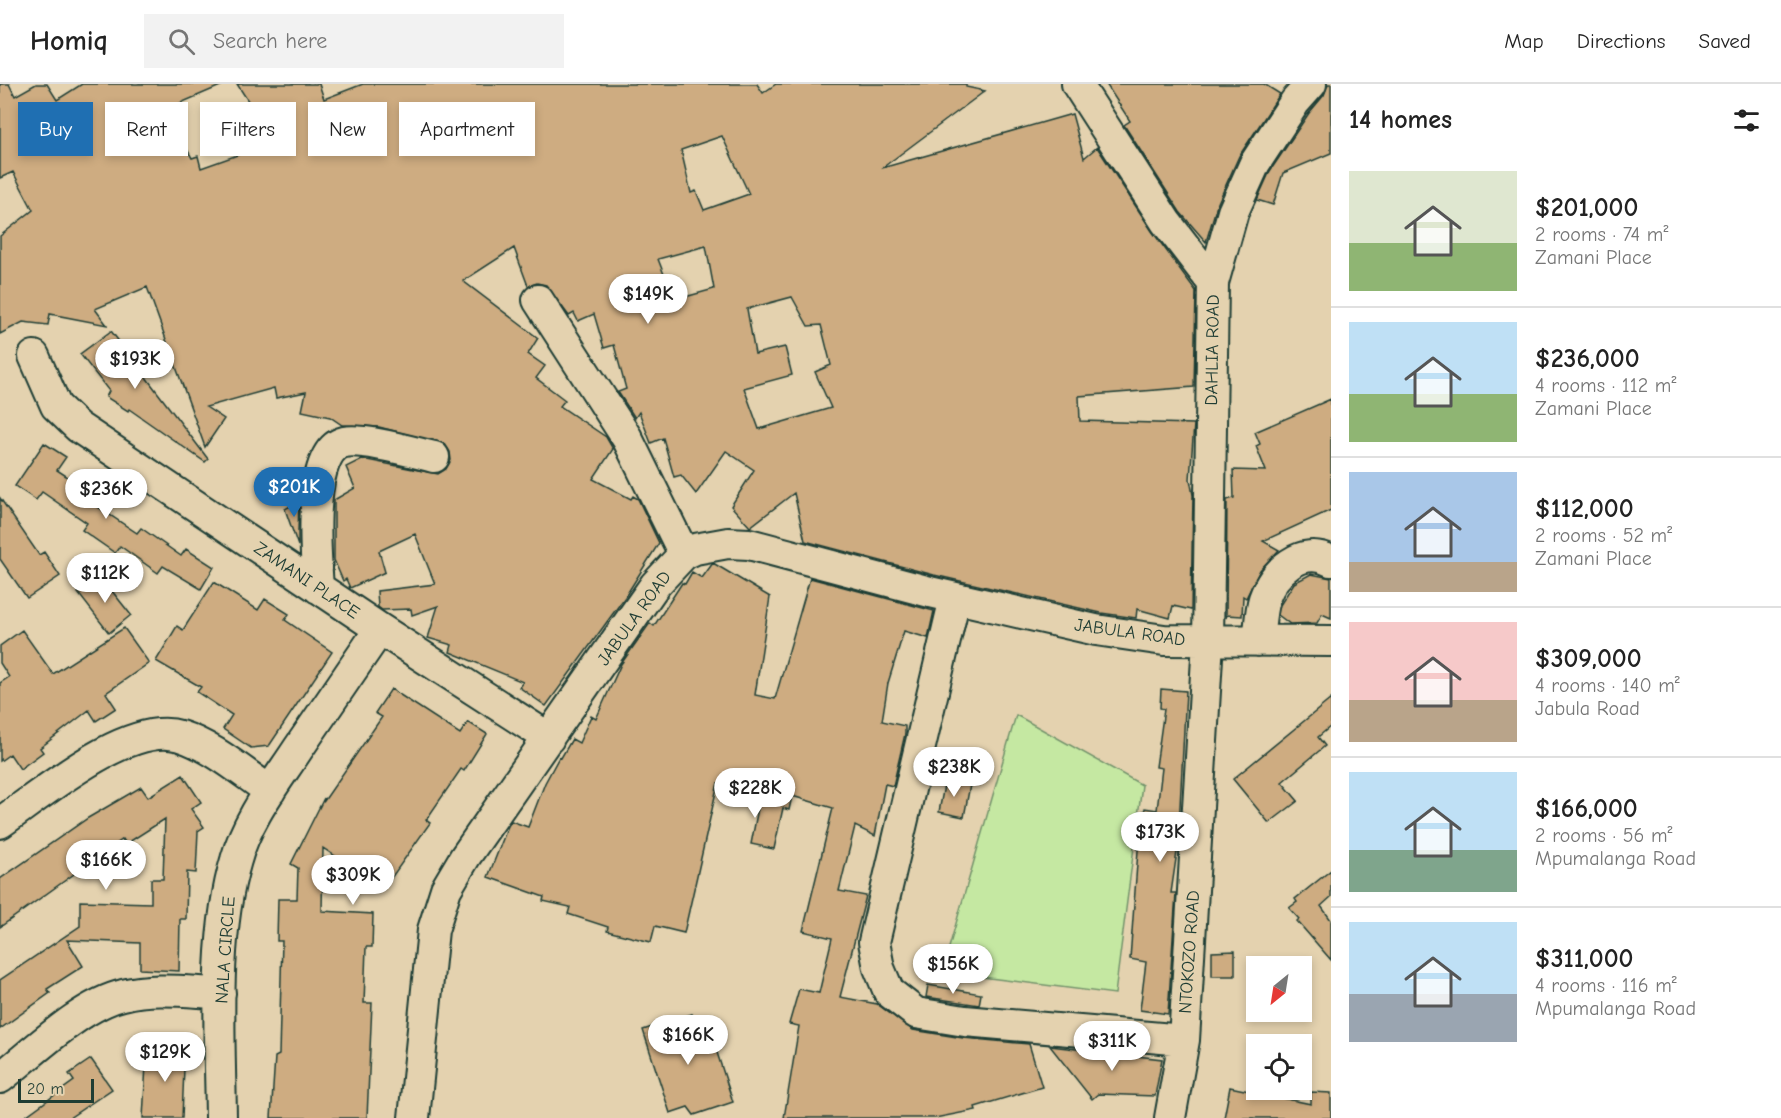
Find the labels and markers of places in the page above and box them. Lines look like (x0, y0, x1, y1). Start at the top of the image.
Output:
pin: $149K (606, 274, 690, 325)
pin: $193K (93, 339, 177, 390)
pin: $201K (252, 467, 336, 518)
pin: $236K (64, 469, 148, 520)
pin: $112K (63, 553, 147, 604)
pin: $238K (912, 747, 996, 798)
pin: $228K (713, 768, 797, 819)
pin: $173K (1118, 812, 1202, 863)
pin: $166K (64, 840, 148, 891)
pin: $309K (311, 855, 395, 906)
pin: $156K (911, 944, 995, 995)
pin: $166K (646, 1015, 730, 1066)
pin: $311K (1070, 1021, 1154, 1072)
pin: $129K (123, 1032, 207, 1083)

